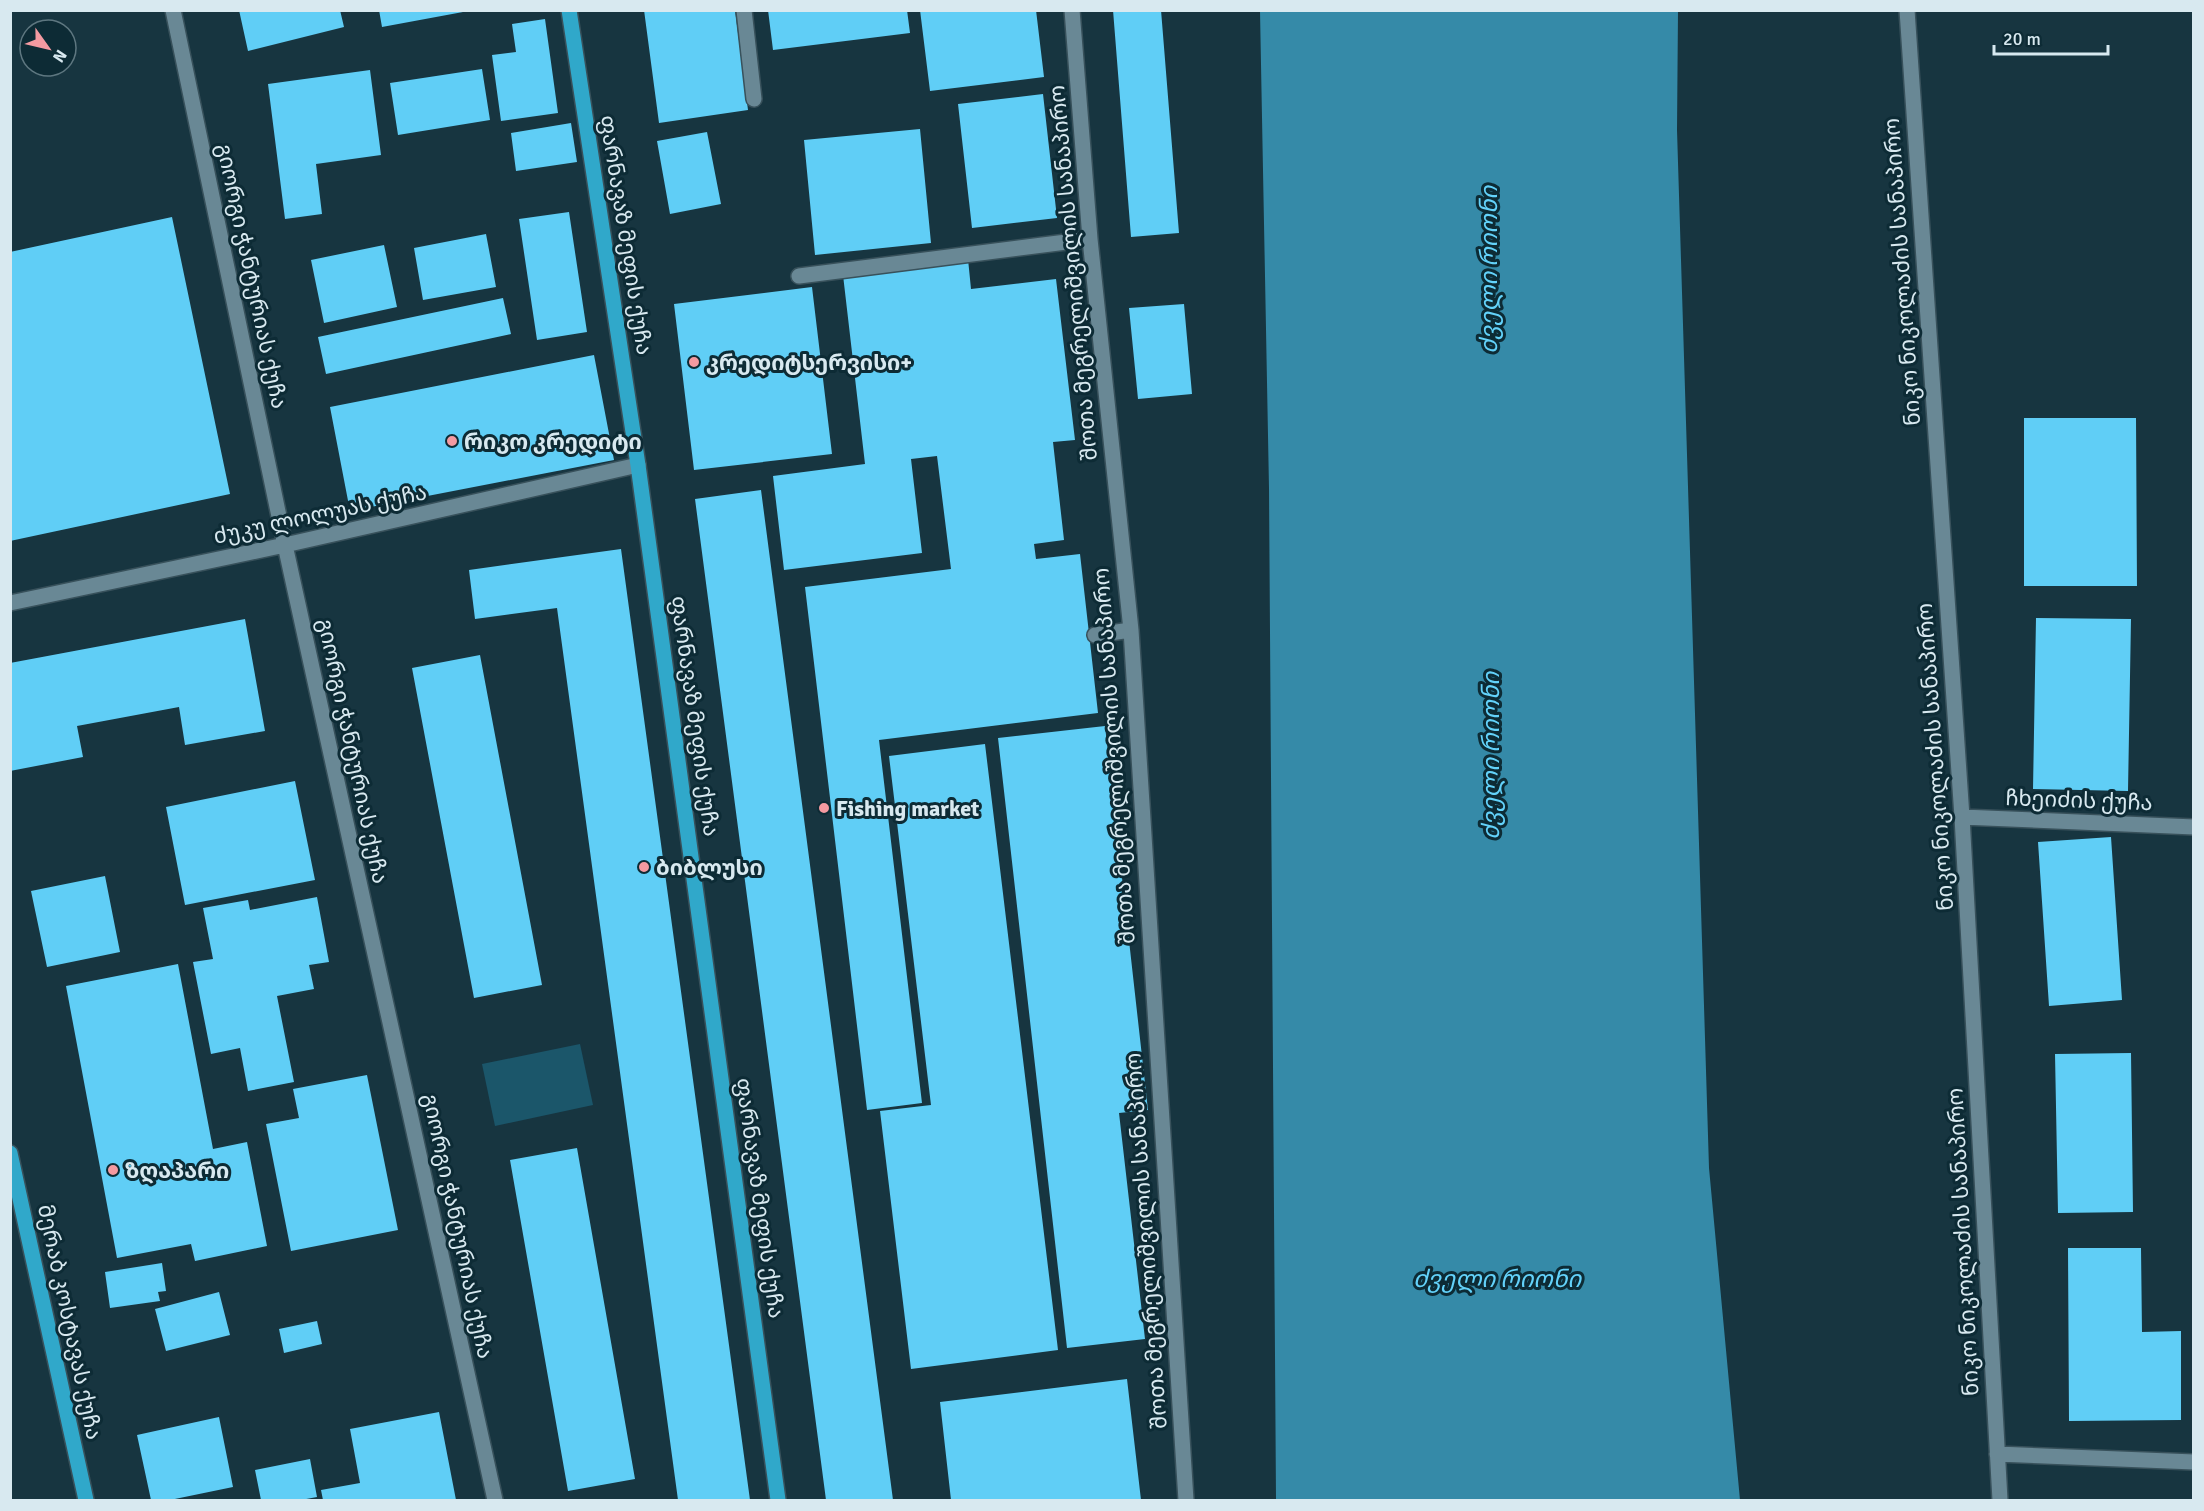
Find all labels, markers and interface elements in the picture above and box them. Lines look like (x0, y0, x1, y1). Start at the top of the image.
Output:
north arrow (18, 18, 78, 78)
scale bar (1994, 18, 2108, 56)
text: 20 m (2003, 28, 2041, 50)
text: N (48, 46, 71, 66)
street label: შოთა მეგრელიშვილის სანაპირო (1043, 84, 1103, 462)
street label: ფარნავაზ მეფის ქუჩა (594, 113, 658, 357)
street label: ნიკო ნიკოლაძის სანაპირო (1878, 117, 1926, 427)
street label: გიორგი ჭანტურიას ქუჩა (211, 141, 293, 411)
water label: ძველი რიონი (1474, 185, 1504, 354)
place label: კრედიტსერვისი+ (706, 349, 912, 376)
marker: კრედიტსერვისი+ (687, 355, 701, 369)
place label: რიკო კრედიტი (464, 428, 642, 455)
marker: რიკო კრედიტი (445, 434, 459, 448)
street label: ძუკუ ლოლუას ქუჩა (211, 478, 429, 550)
street label: შოთა მეგრელიშვილის სანაპირო (1087, 567, 1141, 945)
street label: ფარნავაზ მეფის ქუჩა (665, 594, 725, 838)
street label: ნიკო ნიკოლაძის სანაპირო (1911, 602, 1959, 912)
street label: გიორგი ჭანტურიას ქუჩა (312, 616, 394, 886)
water label: ძველი რიონი (1476, 671, 1506, 840)
street label: ჩხეიძის ქუჩა (2005, 784, 2153, 816)
place label: Fishing market (836, 795, 979, 822)
marker: Fishing market (817, 801, 831, 815)
place label: ბიბლუსი (656, 854, 763, 881)
marker: ბიბლუსი (637, 860, 651, 874)
street label: შოთა მეგრელიშვილის სანაპირო (1119, 1052, 1173, 1430)
street label: ფარნავაზ მეფის ქუჩა (730, 1076, 790, 1320)
street label: ნიკო ნიკოლაძის სანაპირო (1941, 1087, 1985, 1397)
street label: გიორგი ჭანტურიას ქუჩა (417, 1091, 499, 1361)
place label: ზღაპარი (125, 1157, 229, 1184)
marker: ზღაპარი (106, 1163, 120, 1177)
street label: მერაბ კოსტავას ქუჩა (32, 1202, 108, 1442)
water label: ძველი რიონი (1413, 1264, 1582, 1294)

